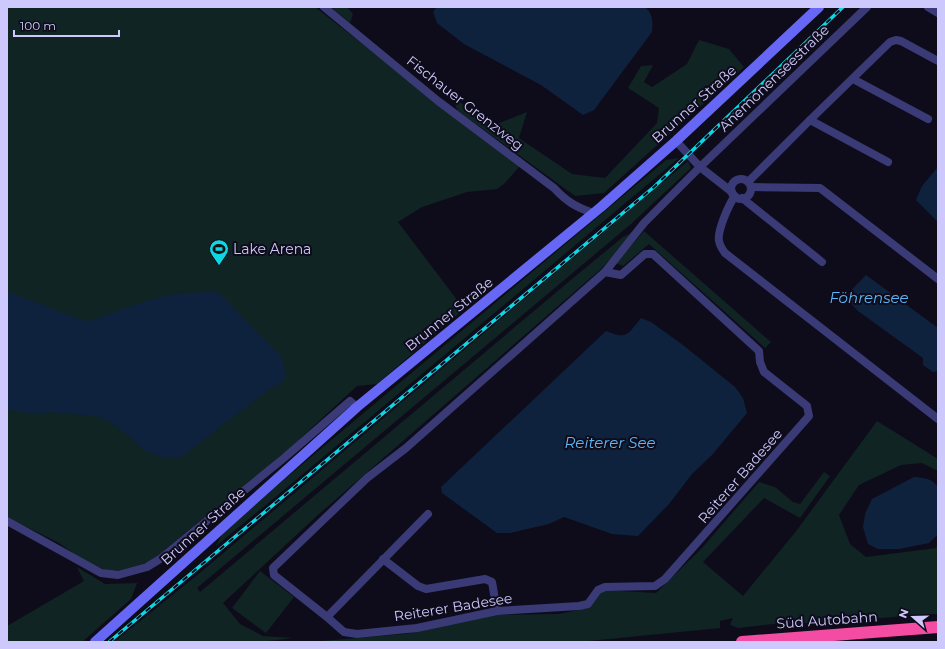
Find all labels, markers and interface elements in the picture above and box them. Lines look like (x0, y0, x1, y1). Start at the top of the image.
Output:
scale bar (14, 12, 119, 38)
text: 100 m (20, 18, 56, 33)
street label: Anemonenseestraße (715, 21, 833, 135)
street label: Fischauer Grenzweg (403, 52, 527, 154)
street label: Brunner Straße (648, 61, 740, 147)
sports icon: Lake Arena (208, 238, 230, 266)
place label: Lake Arena (233, 240, 311, 258)
street label: Brunner Straße (402, 273, 496, 355)
water label: Föhrensee (829, 288, 909, 307)
street label: Reiterer Badesee (694, 425, 786, 527)
water label: Reiterer See (565, 433, 656, 452)
street label: Brunner Straße (157, 483, 249, 569)
street label: Reiterer Badesee (392, 589, 514, 625)
north arrow (893, 597, 933, 637)
street label: Süd Autobahn (776, 607, 878, 633)
text: N (896, 607, 912, 620)

